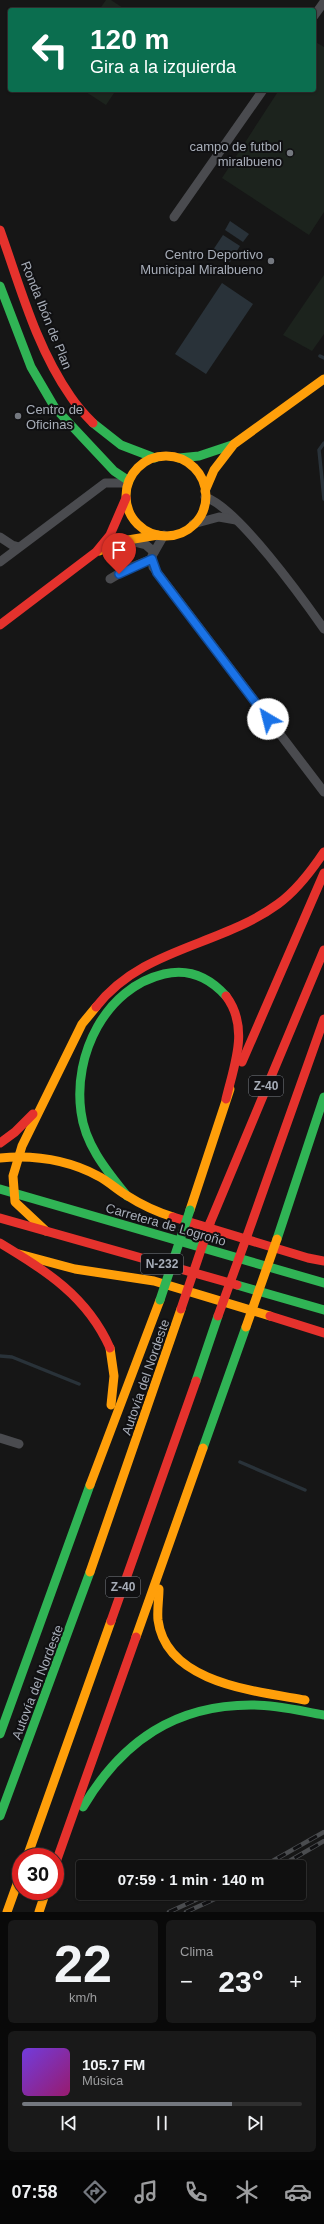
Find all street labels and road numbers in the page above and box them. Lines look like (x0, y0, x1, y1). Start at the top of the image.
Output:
street label: Ronda Ibón de Plan (18, 259, 75, 371)
road number: Z-40 (249, 1076, 283, 1096)
street label: Carretera de Logroño (104, 1200, 228, 1249)
road number: N-232 (141, 1254, 183, 1274)
street label: Autovía del Nordeste (119, 1317, 172, 1437)
road number: Z-40 (106, 1577, 140, 1597)
street label: Autovía del Nordeste (9, 1623, 66, 1742)

